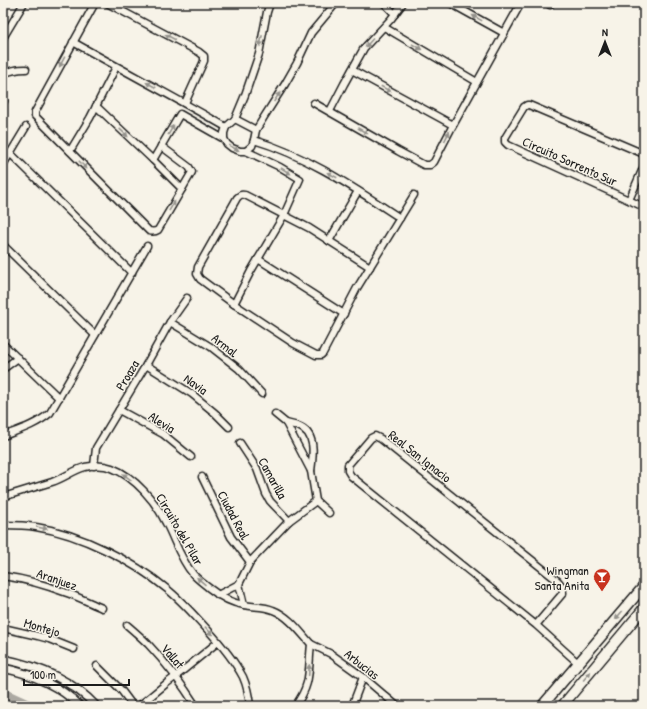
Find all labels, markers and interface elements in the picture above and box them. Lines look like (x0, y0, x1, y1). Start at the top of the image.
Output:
one-way arrow (471, 15, 483, 22)
north arrow (585, 22, 625, 62)
text: N (602, 25, 608, 39)
one-way arrow (164, 33, 176, 40)
one-way arrow (258, 35, 264, 47)
one-way arrow (364, 38, 374, 48)
one-way arrow (412, 43, 422, 51)
one-way arrow (59, 56, 66, 67)
one-way arrow (145, 82, 157, 88)
one-way arrow (380, 85, 392, 92)
one-way arrow (273, 92, 281, 102)
one-way arrow (167, 125, 174, 136)
one-way arrow (358, 127, 369, 134)
one-way arrow (119, 128, 129, 137)
one-way arrow (444, 131, 450, 142)
street label: Circuito Sorrento Sur (520, 132, 620, 190)
one-way arrow (228, 145, 239, 151)
one-way arrow (78, 160, 88, 170)
one-way arrow (280, 167, 292, 174)
one-way arrow (327, 172, 338, 178)
one-way arrow (168, 200, 175, 212)
street label: Armal (208, 329, 242, 361)
street label: Proaza (111, 357, 143, 393)
street label: Navia (181, 369, 211, 399)
street label: Alevia (145, 407, 179, 437)
street label: Real San Ignacio (385, 426, 455, 486)
street label: Camarilla (254, 454, 292, 502)
one-way arrow (121, 472, 132, 481)
street label: Ciudad Real (214, 487, 255, 543)
street label: Circuito del Pilar (152, 490, 208, 568)
one-way arrow (36, 525, 48, 531)
place label: Wingman Santa Anita (535, 561, 589, 594)
street label: Aranjuez (35, 564, 80, 594)
bar icon: Wingman Santa Anita (592, 567, 612, 592)
one-way arrow (196, 576, 206, 586)
one-way arrow (614, 610, 623, 621)
street label: Montejo (22, 613, 62, 641)
one-way arrow (204, 626, 213, 636)
street label: Vallat (157, 640, 189, 673)
street label: Arbucias (341, 645, 383, 683)
scale bar (24, 661, 129, 687)
one-way arrow (306, 663, 312, 676)
text: 100 m (30, 666, 56, 683)
one-way arrow (582, 671, 591, 682)

